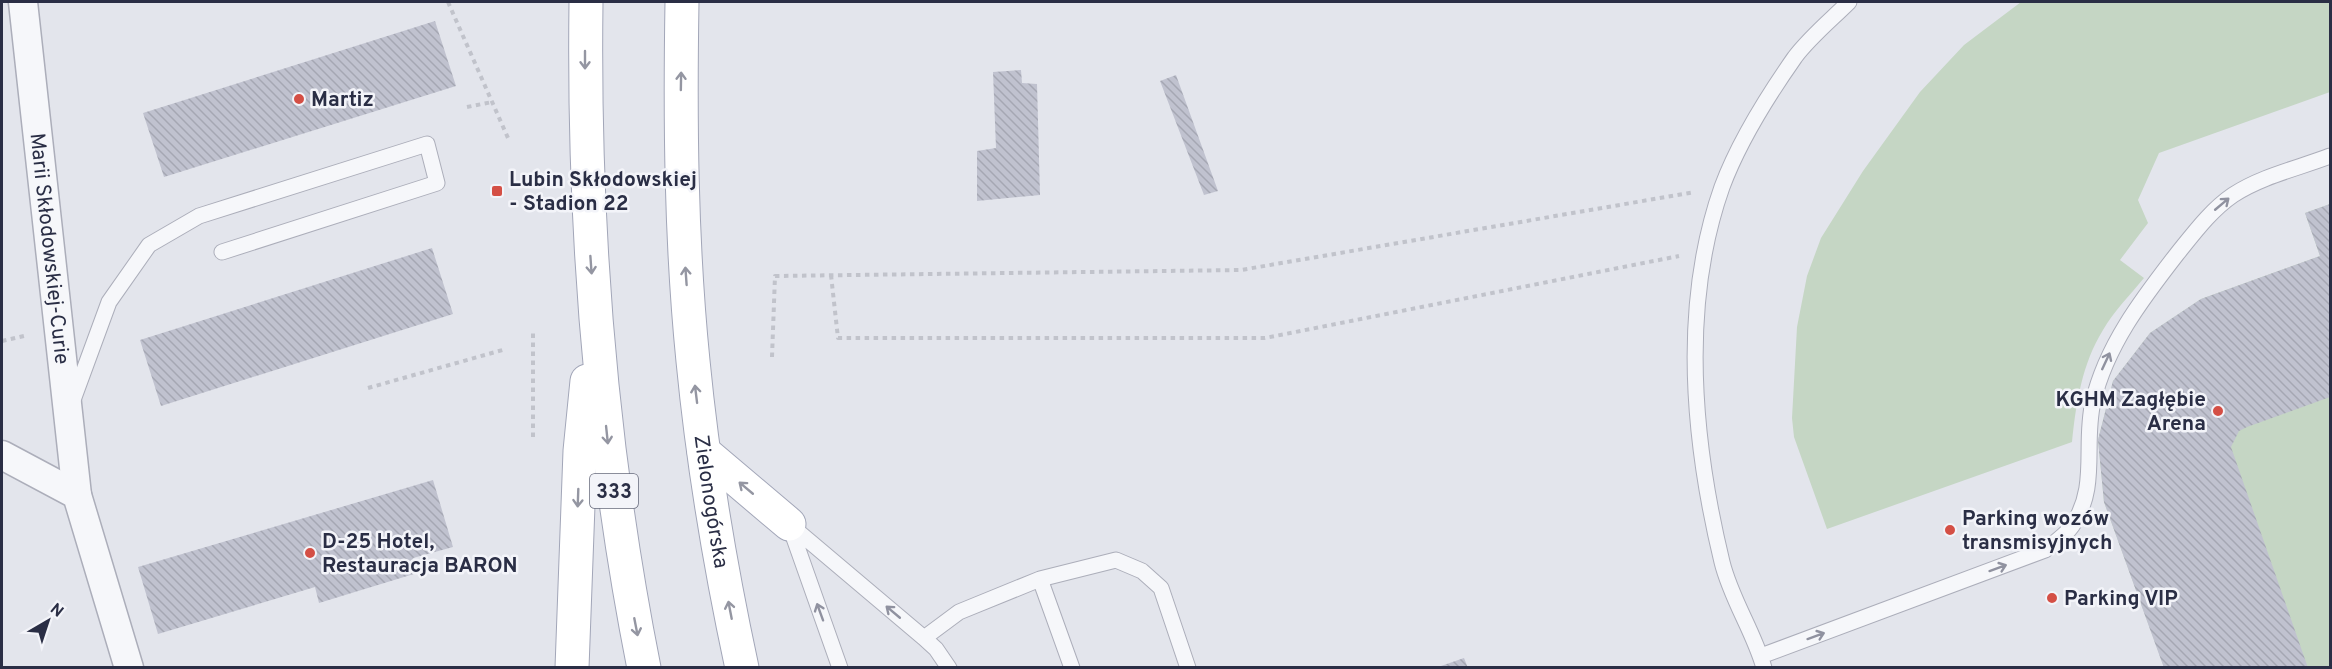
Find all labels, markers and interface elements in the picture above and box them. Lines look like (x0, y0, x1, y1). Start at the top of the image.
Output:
one-way arrow (579, 49, 591, 69)
one-way arrow (675, 72, 686, 92)
place label: Martiz (311, 87, 374, 114)
marker: Martiz (292, 92, 306, 106)
street label: Marii Skłodowskiej-Curie (22, 132, 75, 366)
place label: Lubin Skłodowskiej - Stadion 22 (509, 167, 697, 218)
marker: Lubin Skłodowskiej - Stadion 22 (490, 184, 504, 198)
one-way arrow (2214, 198, 2230, 211)
one-way arrow (585, 255, 596, 275)
one-way arrow (680, 266, 691, 286)
one-way arrow (2101, 352, 2113, 370)
one-way arrow (691, 384, 702, 404)
place label: KGHM Zagłębie Arena (2055, 387, 2206, 438)
marker: KGHM Zagłębie Arena (2211, 404, 2225, 418)
one-way arrow (602, 424, 613, 444)
street label: Zielonogórska (686, 433, 734, 570)
road number: 333 (590, 474, 638, 508)
one-way arrow (739, 481, 754, 495)
one-way arrow (572, 487, 584, 507)
place label: Parking wozów transmisyjnych (1962, 506, 2112, 557)
marker: Parking wozów transmisyjnych (1943, 523, 1957, 537)
place label: D-25 Hotel, Restauracja BARON (322, 529, 518, 580)
marker: D-25 Hotel, Restauracja BARON (303, 546, 317, 560)
one-way arrow (1989, 561, 2007, 572)
place label: Parking VIP (2064, 586, 2178, 613)
north arrow (18, 591, 78, 651)
marker: Parking VIP (2045, 591, 2059, 605)
text: N (45, 600, 67, 622)
one-way arrow (724, 601, 735, 621)
one-way arrow (814, 603, 825, 622)
one-way arrow (885, 605, 901, 618)
one-way arrow (631, 617, 642, 637)
one-way arrow (1806, 629, 1824, 640)

